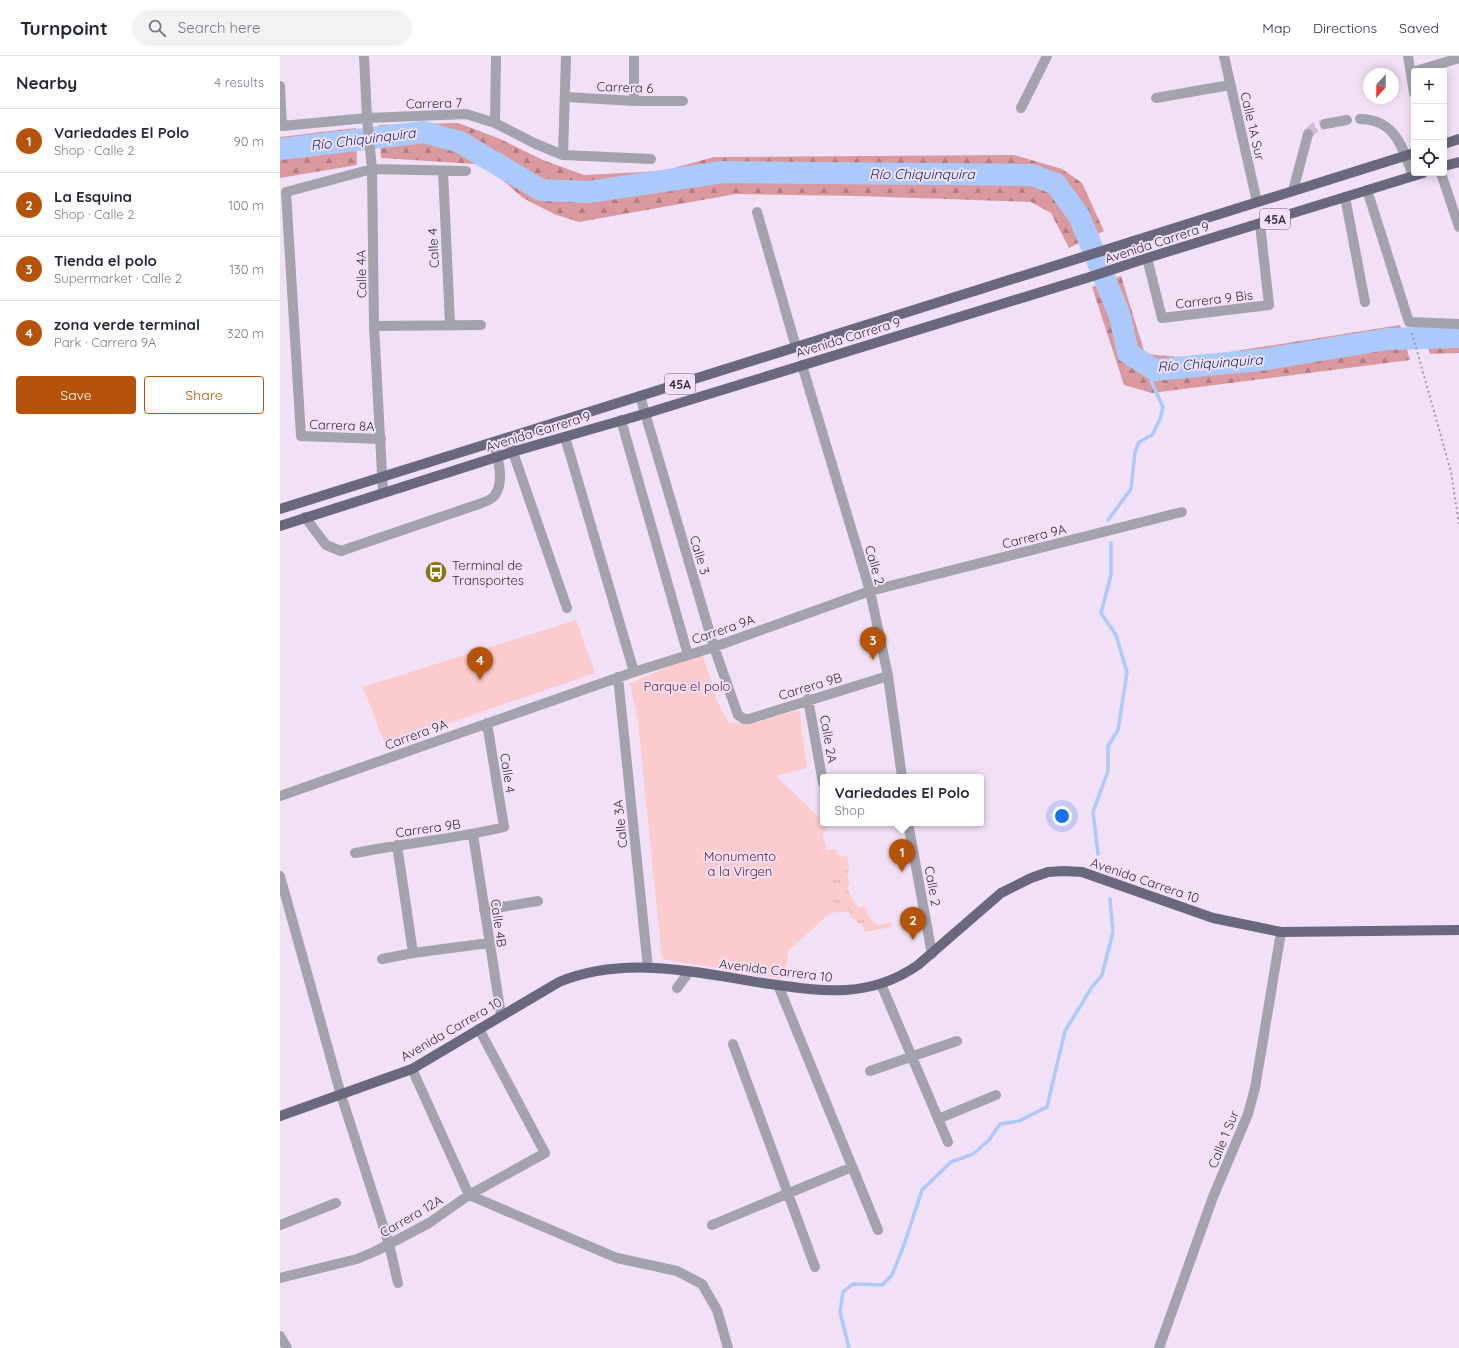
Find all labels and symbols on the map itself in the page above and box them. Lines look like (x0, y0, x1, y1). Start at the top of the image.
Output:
north arrow (1363, 68, 1399, 104)
street label: Carrera 6 (596, 78, 654, 96)
street label: Calle 1A Sur (1237, 90, 1269, 162)
street label: Carrera 7 (406, 95, 463, 111)
water label: Río Chiquinquira (310, 123, 418, 154)
water label: Río Chiquinquira (869, 165, 976, 183)
road number: 45A (1260, 209, 1290, 229)
street label: Avenida Carrera 9 (1103, 218, 1211, 266)
street label: Calle 4 (424, 227, 442, 268)
street label: Calle 4A (353, 249, 369, 298)
street label: Carrera 9 Bis (1174, 286, 1254, 312)
street label: Avenida Carrera 9 (794, 313, 902, 361)
water label: Río Chiquinquira (1157, 350, 1265, 376)
road number: 45A (665, 374, 695, 394)
street label: Avenida Carrera 9 (484, 407, 592, 455)
street label: Carrera 8A (309, 416, 375, 434)
street label: Carrera 9A (1000, 520, 1068, 552)
street label: Calle 3 (687, 534, 714, 577)
street label: Calle 2 (862, 543, 888, 587)
place label: Terminal de Transportes (452, 557, 524, 588)
bus stop icon: Terminal de Transportes (423, 559, 449, 585)
street label: Carrera 9A (689, 611, 757, 647)
pin: 3 (860, 627, 886, 660)
pin: 4 (467, 647, 493, 680)
street label: Carrera 9B (776, 669, 844, 703)
park label: Parque el polo (644, 678, 731, 694)
street label: Calle 2A (817, 714, 841, 765)
street label: Carrera 9A (383, 715, 450, 753)
street label: Calle 4 (497, 752, 519, 794)
street label: Calle 3A (609, 799, 630, 849)
your location (1052, 806, 1072, 826)
street label: Carrera 9B (394, 816, 462, 840)
pin: 1 (889, 839, 915, 872)
park label: Monumento a la Virgen (704, 848, 776, 879)
street label: Avenida Carrera 10 (1088, 854, 1202, 906)
street label: Calle 2 (922, 865, 944, 907)
street label: Calle 4B (488, 898, 510, 948)
pin: 2 (900, 907, 926, 940)
street label: Avenida Carrera 10 (718, 955, 834, 985)
street label: Avenida Carrera 10 (398, 993, 505, 1064)
street label: Calle 1 Sur (1204, 1108, 1242, 1170)
street label: Carrera 12A (377, 1191, 446, 1240)

